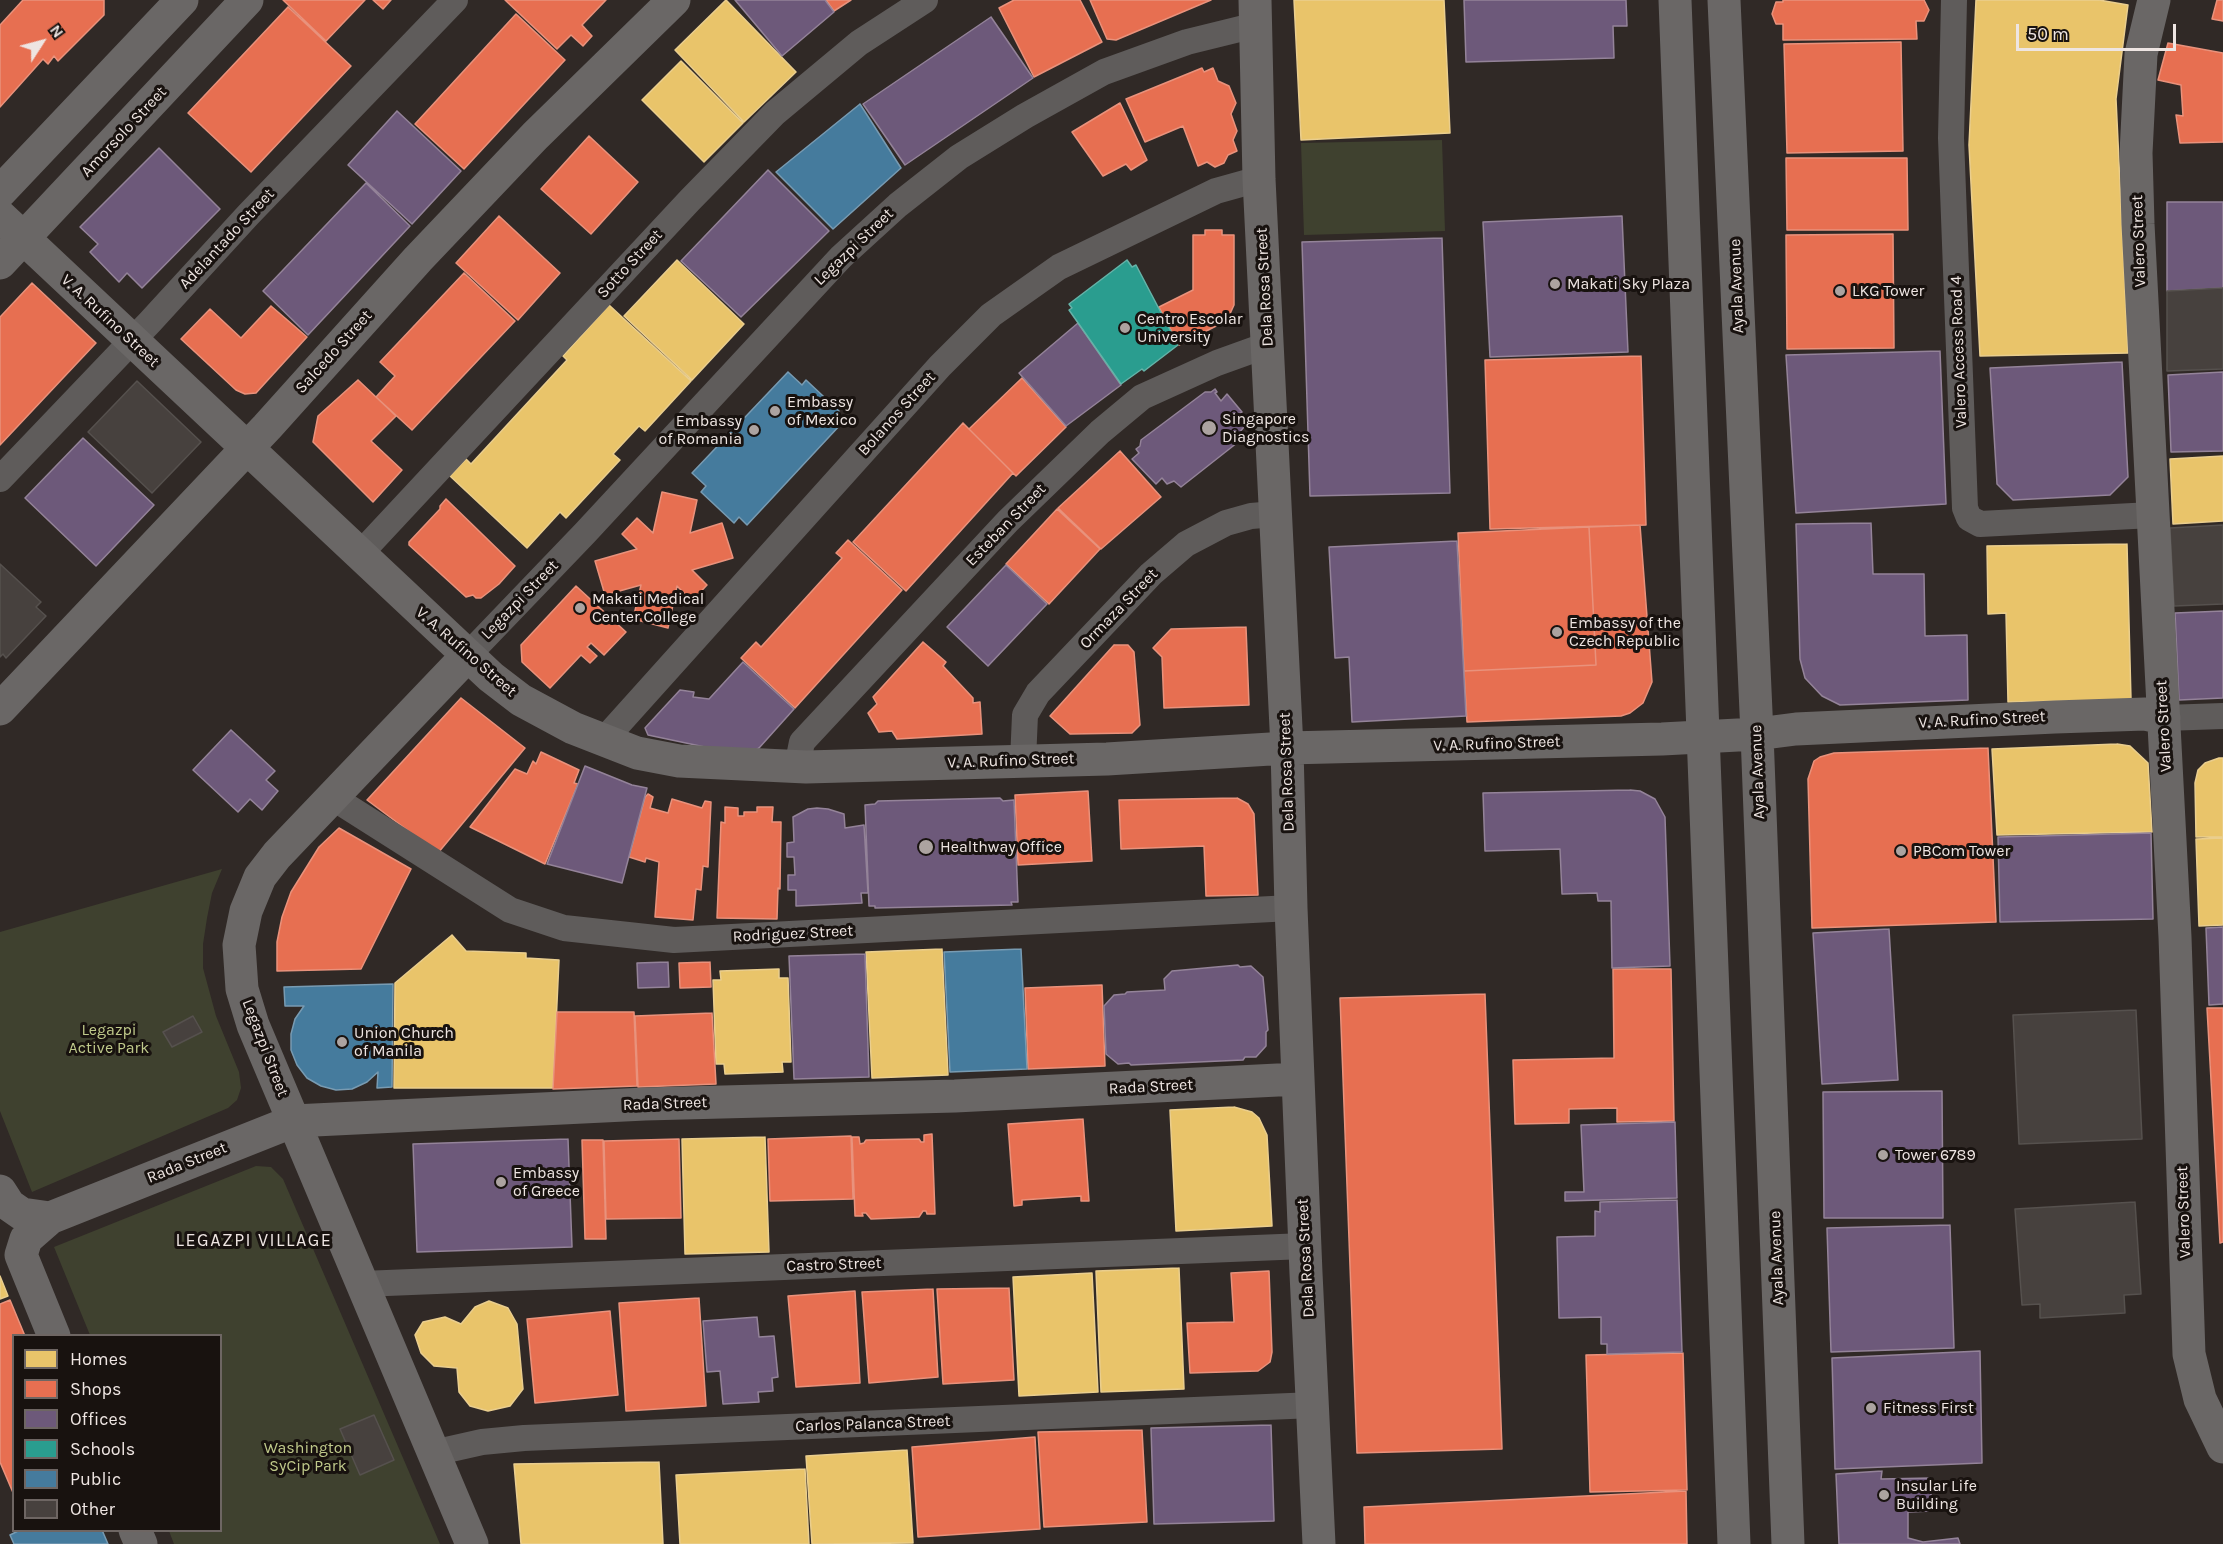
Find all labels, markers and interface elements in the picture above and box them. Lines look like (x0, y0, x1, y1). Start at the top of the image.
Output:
north arrow (12, 12, 72, 72)
scale bar (2019, 12, 2180, 50)
text: N (46, 21, 68, 41)
text: 50 m (2027, 23, 2069, 45)
street label: Amorsolo Street (77, 83, 171, 181)
street label: Adelantado Street (175, 185, 279, 293)
street label: Valero Street (2128, 195, 2150, 287)
street label: Legazpi Street (810, 204, 898, 290)
street label: Sotto Street (593, 226, 667, 302)
street label: Dela Rosa Street (1252, 227, 1278, 347)
street label: Ayala Avenue (1726, 238, 1748, 334)
street label: V. A. Rufino Street (57, 271, 163, 371)
place label: Makati Sky Plaza (1567, 274, 1690, 294)
street label: Valero Access Road 4 (1947, 275, 1971, 429)
marker: Makati Sky Plaza (1548, 277, 1562, 291)
place label: LKG Tower (1852, 281, 1924, 301)
marker: LKG Tower (1833, 284, 1847, 298)
street label: Salcedo Street (292, 306, 376, 398)
place label: Centro Escolar University (1137, 309, 1242, 347)
marker: Centro Escolar University (1118, 321, 1132, 335)
street label: Bolanos Street (854, 368, 940, 460)
place label: Embassy of Mexico (787, 392, 857, 430)
marker: Embassy of Mexico (768, 404, 782, 418)
place label: Singapore Diagnostics (1222, 409, 1309, 447)
place label: Embassy of Romania (658, 411, 742, 449)
marker: Singapore Diagnostics (1200, 419, 1218, 437)
marker: Embassy of Romania (747, 423, 761, 437)
street label: Esteban Street (962, 480, 1050, 570)
street label: Legazpi Street (477, 556, 563, 644)
street label: Ormaza Street (1076, 565, 1162, 653)
place label: Makati Medical Center College (592, 589, 704, 627)
marker: Makati Medical Center College (573, 601, 587, 615)
street label: V. A. Rufino Street (412, 603, 520, 701)
place label: Embassy of the Czech Republic (1569, 613, 1681, 651)
marker: Embassy of the Czech Republic (1550, 625, 1564, 639)
street label: Valero Street (2152, 679, 2176, 773)
street label: V. A. Rufino Street (1918, 707, 2046, 733)
street label: Dela Rosa Street (1275, 712, 1299, 832)
street label: Ayala Avenue (1747, 724, 1769, 820)
street label: V. A. Rufino Street (1433, 732, 1561, 756)
street label: V. A. Rufino Street (947, 749, 1075, 773)
place label: Healthway Office (940, 837, 1062, 857)
marker: Healthway Office (917, 838, 935, 856)
place label: PBCom Tower (1913, 841, 2010, 861)
marker: PBCom Tower (1894, 844, 1908, 858)
street label: Rodriguez Street (732, 921, 854, 947)
street label: Legazpi Street (238, 996, 292, 1100)
park label: Legazpi Active Park (69, 1020, 149, 1058)
place label: Union Church of Manila (354, 1023, 454, 1061)
marker: Union Church of Manila (335, 1035, 349, 1049)
street label: Rada Street (1108, 1075, 1194, 1099)
street label: Rada Street (622, 1093, 708, 1115)
street label: Rada Street (144, 1138, 230, 1188)
place label: Tower 6789 (1895, 1145, 1976, 1165)
marker: Tower 6789 (1876, 1148, 1890, 1162)
place label: Embassy of Greece (513, 1163, 580, 1201)
street label: Valero Street (2173, 1166, 2195, 1258)
marker: Embassy of Greece (494, 1175, 508, 1189)
street label: Dela Rosa Street (1293, 1198, 1319, 1318)
street label: Ayala Avenue (1766, 1210, 1788, 1306)
district label: LEGAZPI VILLAGE (176, 1230, 332, 1252)
street label: Castro Street (786, 1254, 882, 1276)
legend (12, 1334, 222, 1532)
text: Homes (70, 1348, 127, 1370)
text: Shops (70, 1378, 122, 1400)
place label: Fitness First (1883, 1398, 1974, 1418)
marker: Fitness First (1864, 1401, 1878, 1415)
text: Offices (70, 1408, 127, 1430)
street label: Carlos Palanca Street (795, 1412, 951, 1436)
text: Schools (70, 1438, 135, 1460)
park label: Washington SyCip Park (264, 1438, 352, 1476)
text: Public (70, 1468, 121, 1490)
place label: Insular Life Building (1896, 1476, 1977, 1514)
marker: Insular Life Building (1877, 1488, 1891, 1502)
text: Other (70, 1498, 115, 1520)

